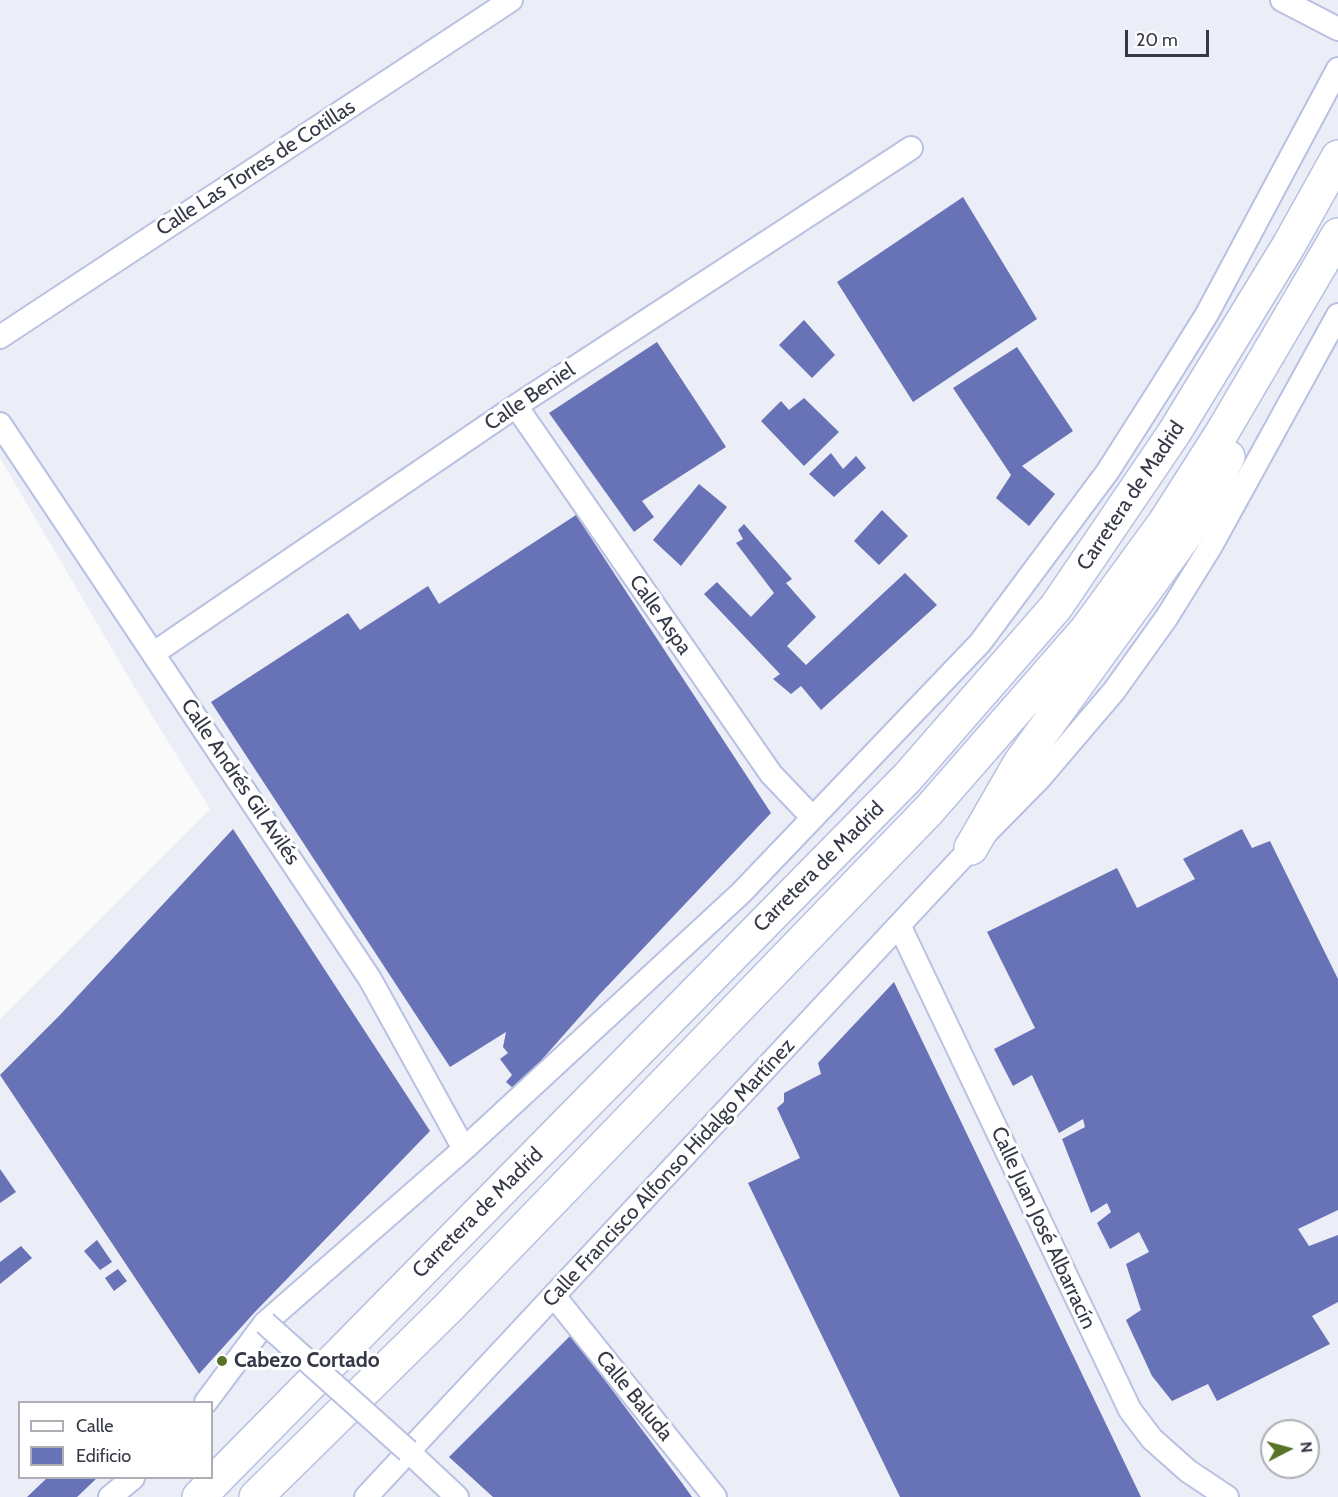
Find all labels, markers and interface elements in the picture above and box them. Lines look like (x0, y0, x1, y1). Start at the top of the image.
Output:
scale bar (1128, 18, 1212, 56)
text: 20 m (1136, 29, 1178, 51)
street label: Calle Las Torres de Cotillas (152, 94, 360, 242)
street label: Calle Beniel (480, 358, 580, 436)
street label: Carretera de Madrid (1072, 417, 1190, 575)
street label: Calle Aspa (623, 570, 697, 660)
street label: Calle Andrés Gil Avilés (175, 694, 305, 870)
street label: Carretera de Madrid (748, 796, 890, 938)
street label: Calle Francisco Alfonso Hidalgo Martínez (538, 1034, 800, 1312)
street label: Calle Juan José Albarracín (985, 1123, 1101, 1333)
street label: Carretera de Madrid (407, 1142, 549, 1284)
street label: Calle Baluda (590, 1346, 678, 1446)
place label: Cabezo Cortado (234, 1348, 380, 1374)
marker: Cabezo Cortado (215, 1354, 229, 1368)
legend (18, 1401, 213, 1479)
text: Calle (76, 1415, 113, 1437)
north arrow (1260, 1419, 1320, 1479)
text: N (1296, 1441, 1316, 1454)
text: Edificio (76, 1445, 131, 1467)

